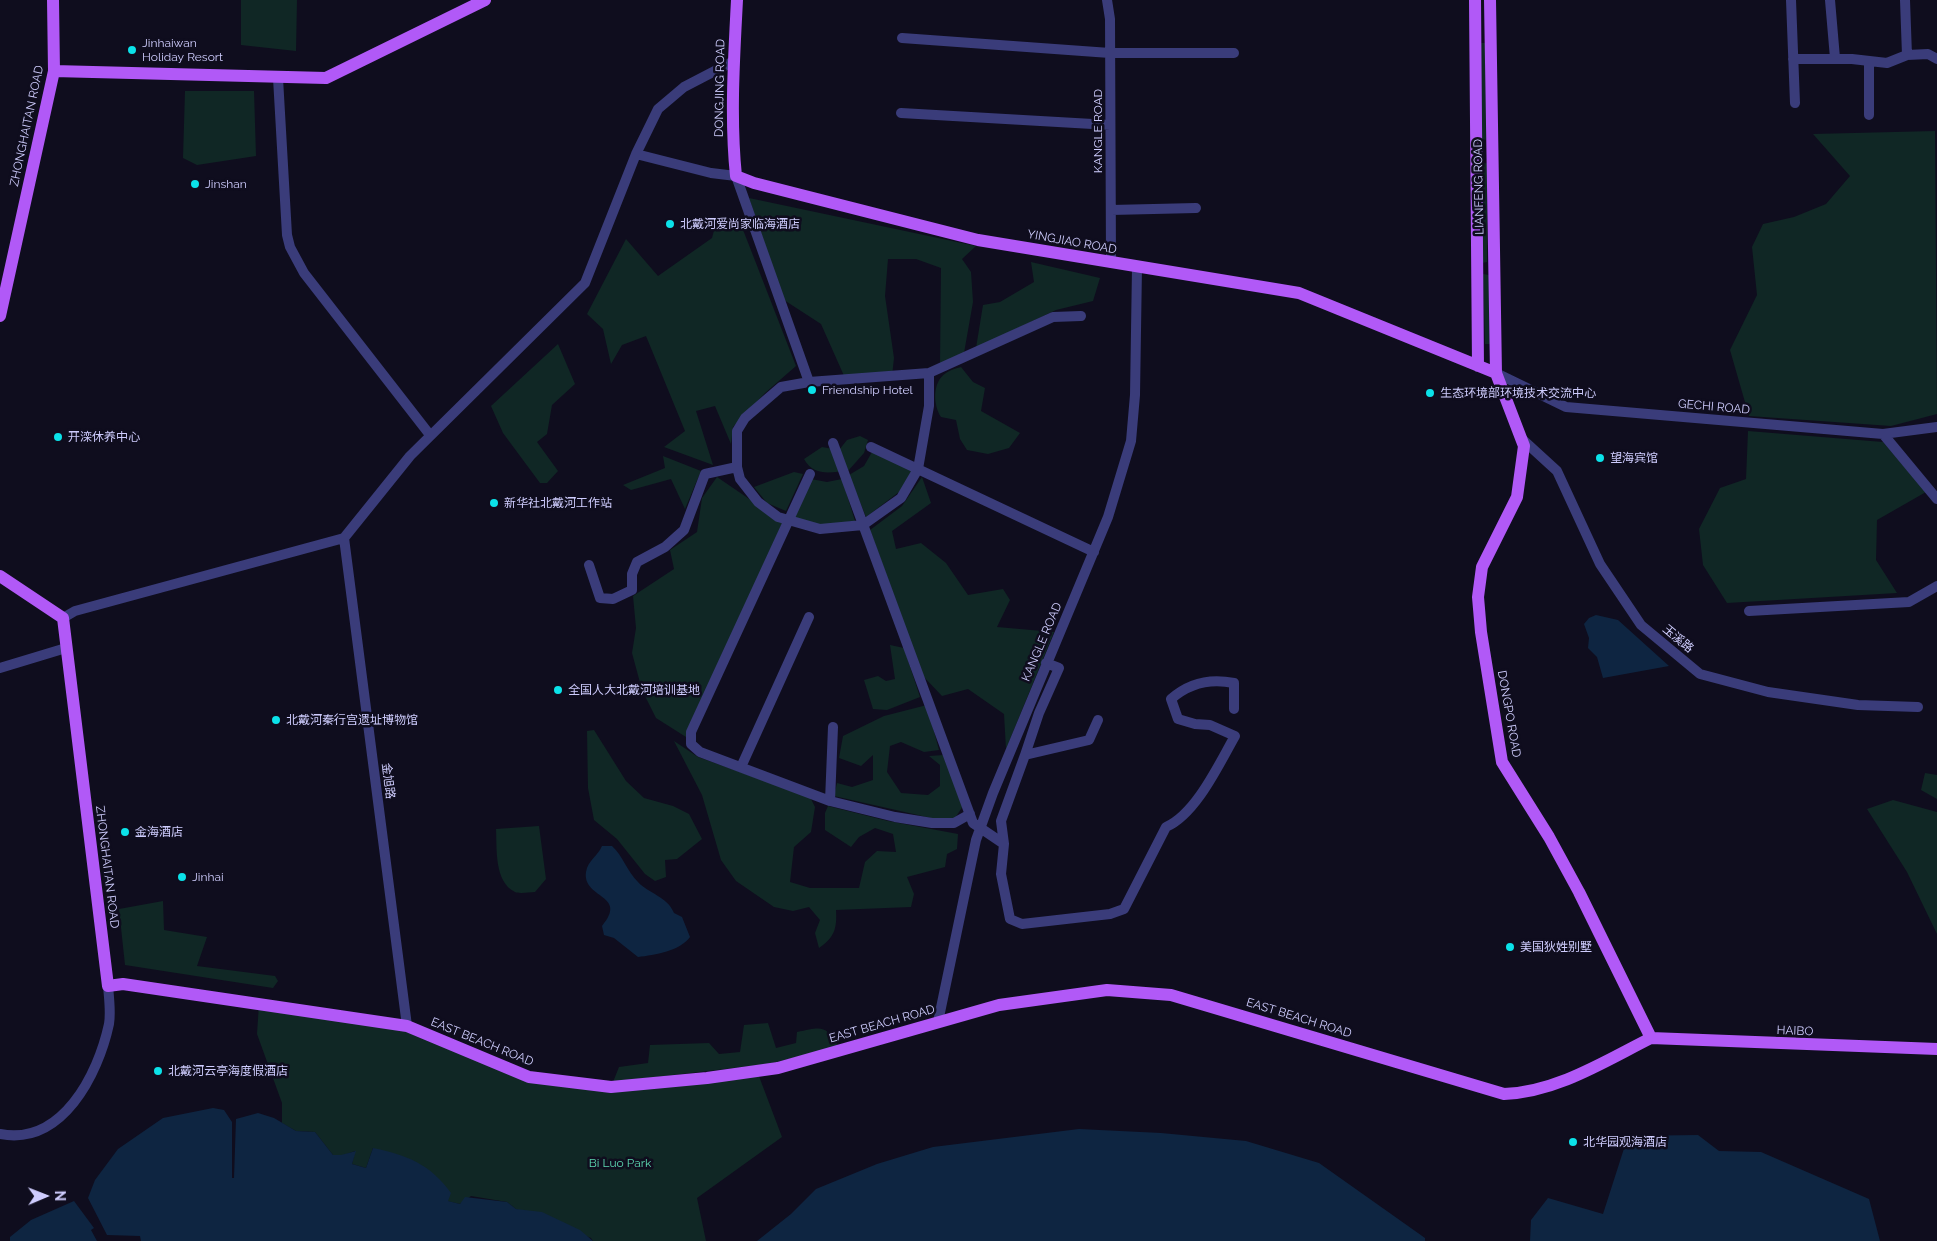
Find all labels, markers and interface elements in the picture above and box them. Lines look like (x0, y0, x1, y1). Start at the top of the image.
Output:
place label: Jinhaiwan Holiday Resort (142, 36, 223, 64)
street label: DONGJING ROAD (712, 39, 728, 137)
marker: Jinhaiwan Holiday Resort (126, 44, 138, 56)
street label: ZHONGHAITAN ROAD (7, 64, 47, 188)
street label: KANGLE ROAD (1091, 89, 1105, 173)
street label: LIANFENG ROAD (1471, 139, 1487, 235)
place label: Jinshan (205, 177, 247, 191)
marker: Jinshan (189, 178, 201, 190)
place label: 北戴河爱尚家临海酒店 (680, 217, 800, 231)
marker: 北戴河爱尚家临海酒店 (664, 218, 676, 230)
street label: YINGJIAO ROAD (1026, 227, 1118, 257)
place label: Friendship Hotel (822, 383, 913, 397)
marker: Friendship Hotel (806, 384, 818, 396)
place label: 生态环境部环境技术交流中心 (1440, 386, 1596, 400)
marker: 生态环境部环境技术交流中心 (1424, 387, 1436, 399)
street label: GECHI ROAD (1677, 397, 1751, 417)
place label: 开滦休养中心 (68, 430, 140, 444)
marker: 开滦休养中心 (52, 431, 64, 443)
place label: 望海宾馆 (1610, 451, 1658, 465)
marker: 望海宾馆 (1594, 452, 1606, 464)
place label: 新华社北戴河工作站 (504, 496, 612, 510)
marker: 新华社北戴河工作站 (488, 497, 500, 509)
street label: KANGLE ROAD (1019, 600, 1065, 684)
street label: 玉溪路 (1660, 622, 1696, 656)
street label: DONGPO ROAD (1494, 669, 1524, 759)
place label: 全国人大北戴河培训基地 (568, 683, 700, 697)
marker: 全国人大北戴河培训基地 (552, 684, 564, 696)
place label: 北戴河秦行宫遗址博物馆 (286, 713, 418, 727)
marker: 北戴河秦行宫遗址博物馆 (270, 714, 282, 726)
street label: 金旭路 (379, 762, 397, 800)
street label: ZHONGHAITAN ROAD (92, 805, 122, 929)
place label: 金海酒店 (135, 825, 183, 839)
marker: 金海酒店 (119, 826, 131, 838)
place label: Jinhai (192, 870, 224, 884)
marker: Jinhai (176, 871, 188, 883)
place label: 美国狄姓别墅 (1520, 940, 1592, 954)
marker: 美国狄姓别墅 (1504, 941, 1516, 953)
street label: EAST BEACH ROAD (1245, 995, 1353, 1041)
street label: EAST BEACH ROAD (827, 1002, 937, 1046)
street label: EAST BEACH ROAD (429, 1015, 535, 1069)
street label: HAIBO (1776, 1023, 1814, 1039)
place label: 北戴河云亭海度假酒店 (168, 1064, 288, 1078)
marker: 北戴河云亭海度假酒店 (152, 1065, 164, 1077)
place label: 北华园观海酒店 (1583, 1135, 1667, 1149)
marker: 北华园观海酒店 (1567, 1136, 1579, 1148)
park label: Bi Luo Park (589, 1156, 651, 1170)
north arrow (20, 1171, 70, 1221)
text: N (52, 1190, 68, 1201)

